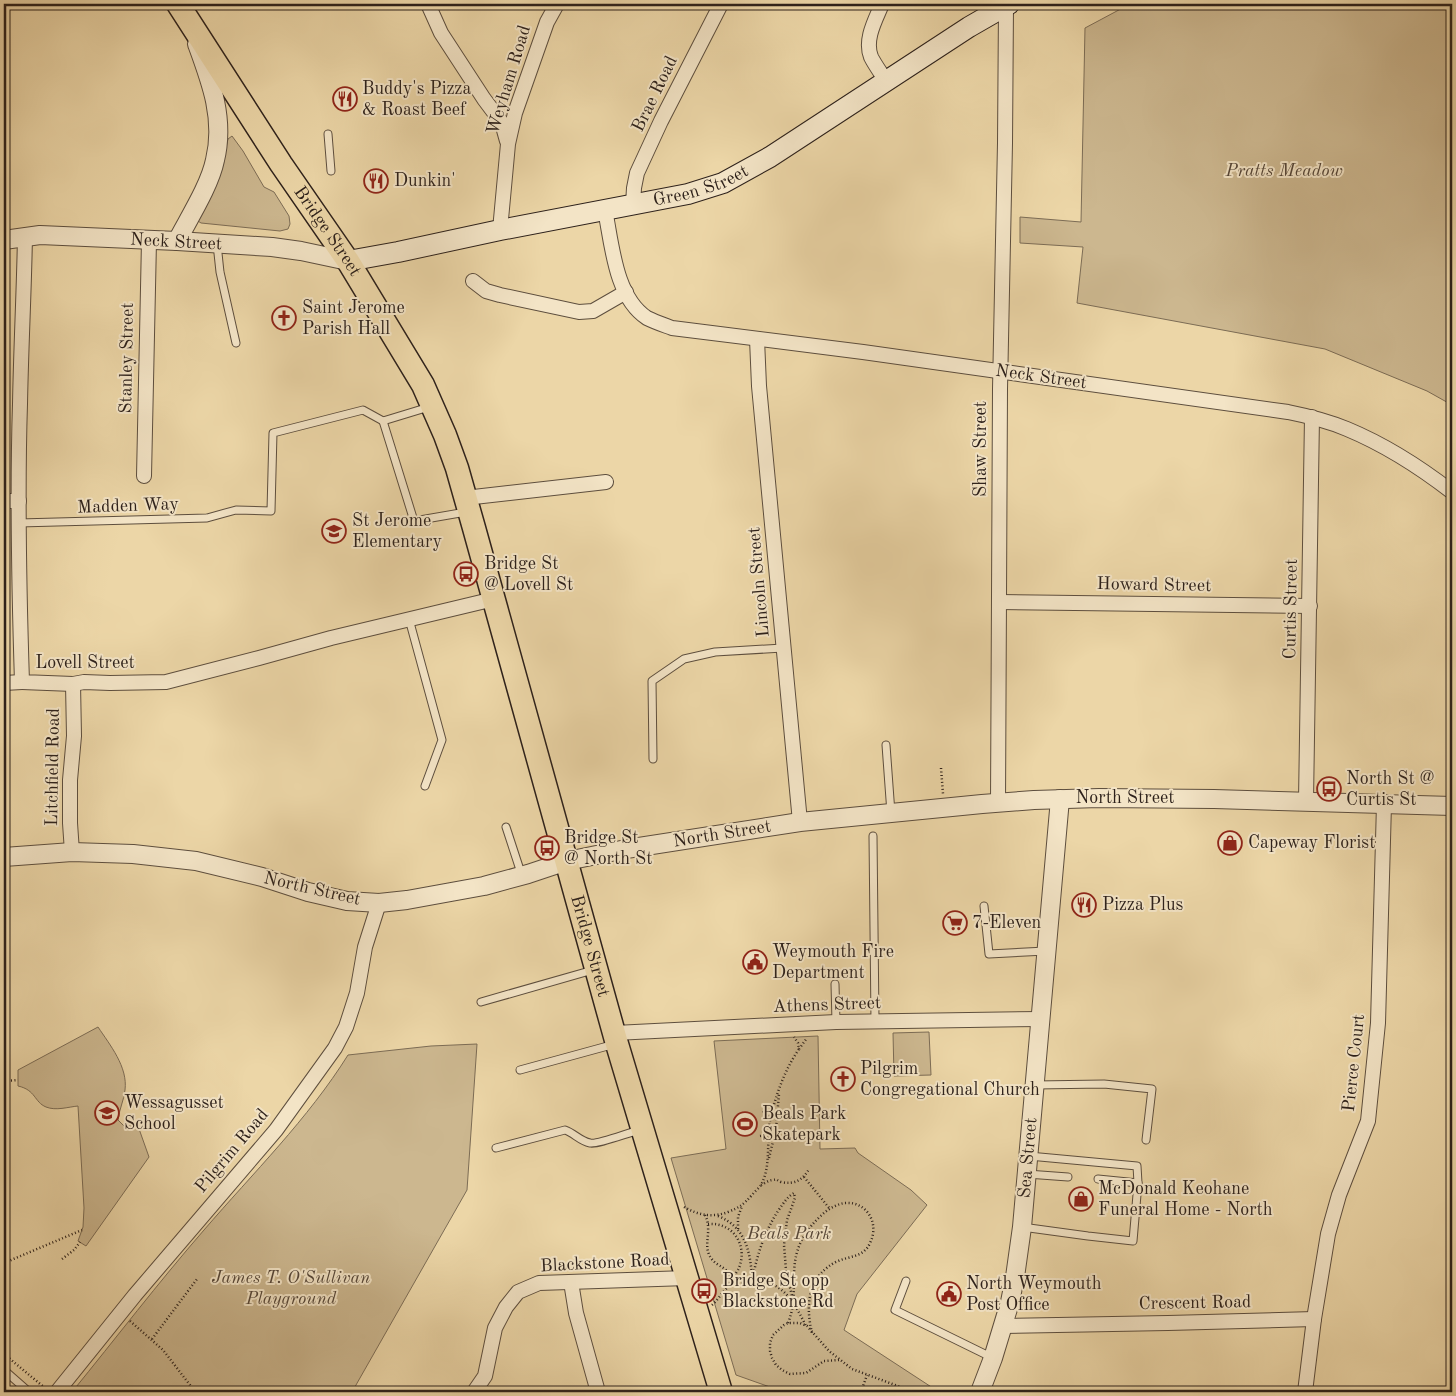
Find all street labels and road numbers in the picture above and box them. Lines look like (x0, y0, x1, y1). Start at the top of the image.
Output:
street label: Weyham Road (484, 23, 534, 137)
street label: Brae Road (629, 53, 681, 135)
street label: Green Street (652, 162, 751, 209)
street label: Bridge Street (290, 183, 364, 280)
street label: Neck Street (130, 231, 222, 253)
street label: Stanley Street (117, 302, 137, 414)
street label: Neck Street (994, 362, 1088, 392)
street label: Shaw Street (972, 401, 990, 497)
street label: Madden Way (77, 495, 180, 517)
street label: Lincoln Street (745, 526, 773, 638)
street label: Curtis Street (1281, 558, 1301, 660)
street label: Howard Street (1097, 575, 1211, 595)
street label: Lovell Street (35, 654, 135, 672)
street label: Litchfield Road (43, 708, 63, 826)
street label: North Street (1076, 789, 1175, 807)
street label: North Street (672, 817, 772, 851)
street label: North Street (262, 869, 362, 909)
street label: Bridge Street (567, 893, 613, 999)
street label: Athens Street (773, 994, 881, 1016)
street label: Pierce Court (1340, 1013, 1368, 1113)
street label: Pilgrim Road (192, 1106, 272, 1196)
street label: Sea Street (1016, 1117, 1040, 1199)
street label: Blackstone Road (540, 1251, 670, 1275)
street label: Crescent Road (1138, 1293, 1252, 1313)

